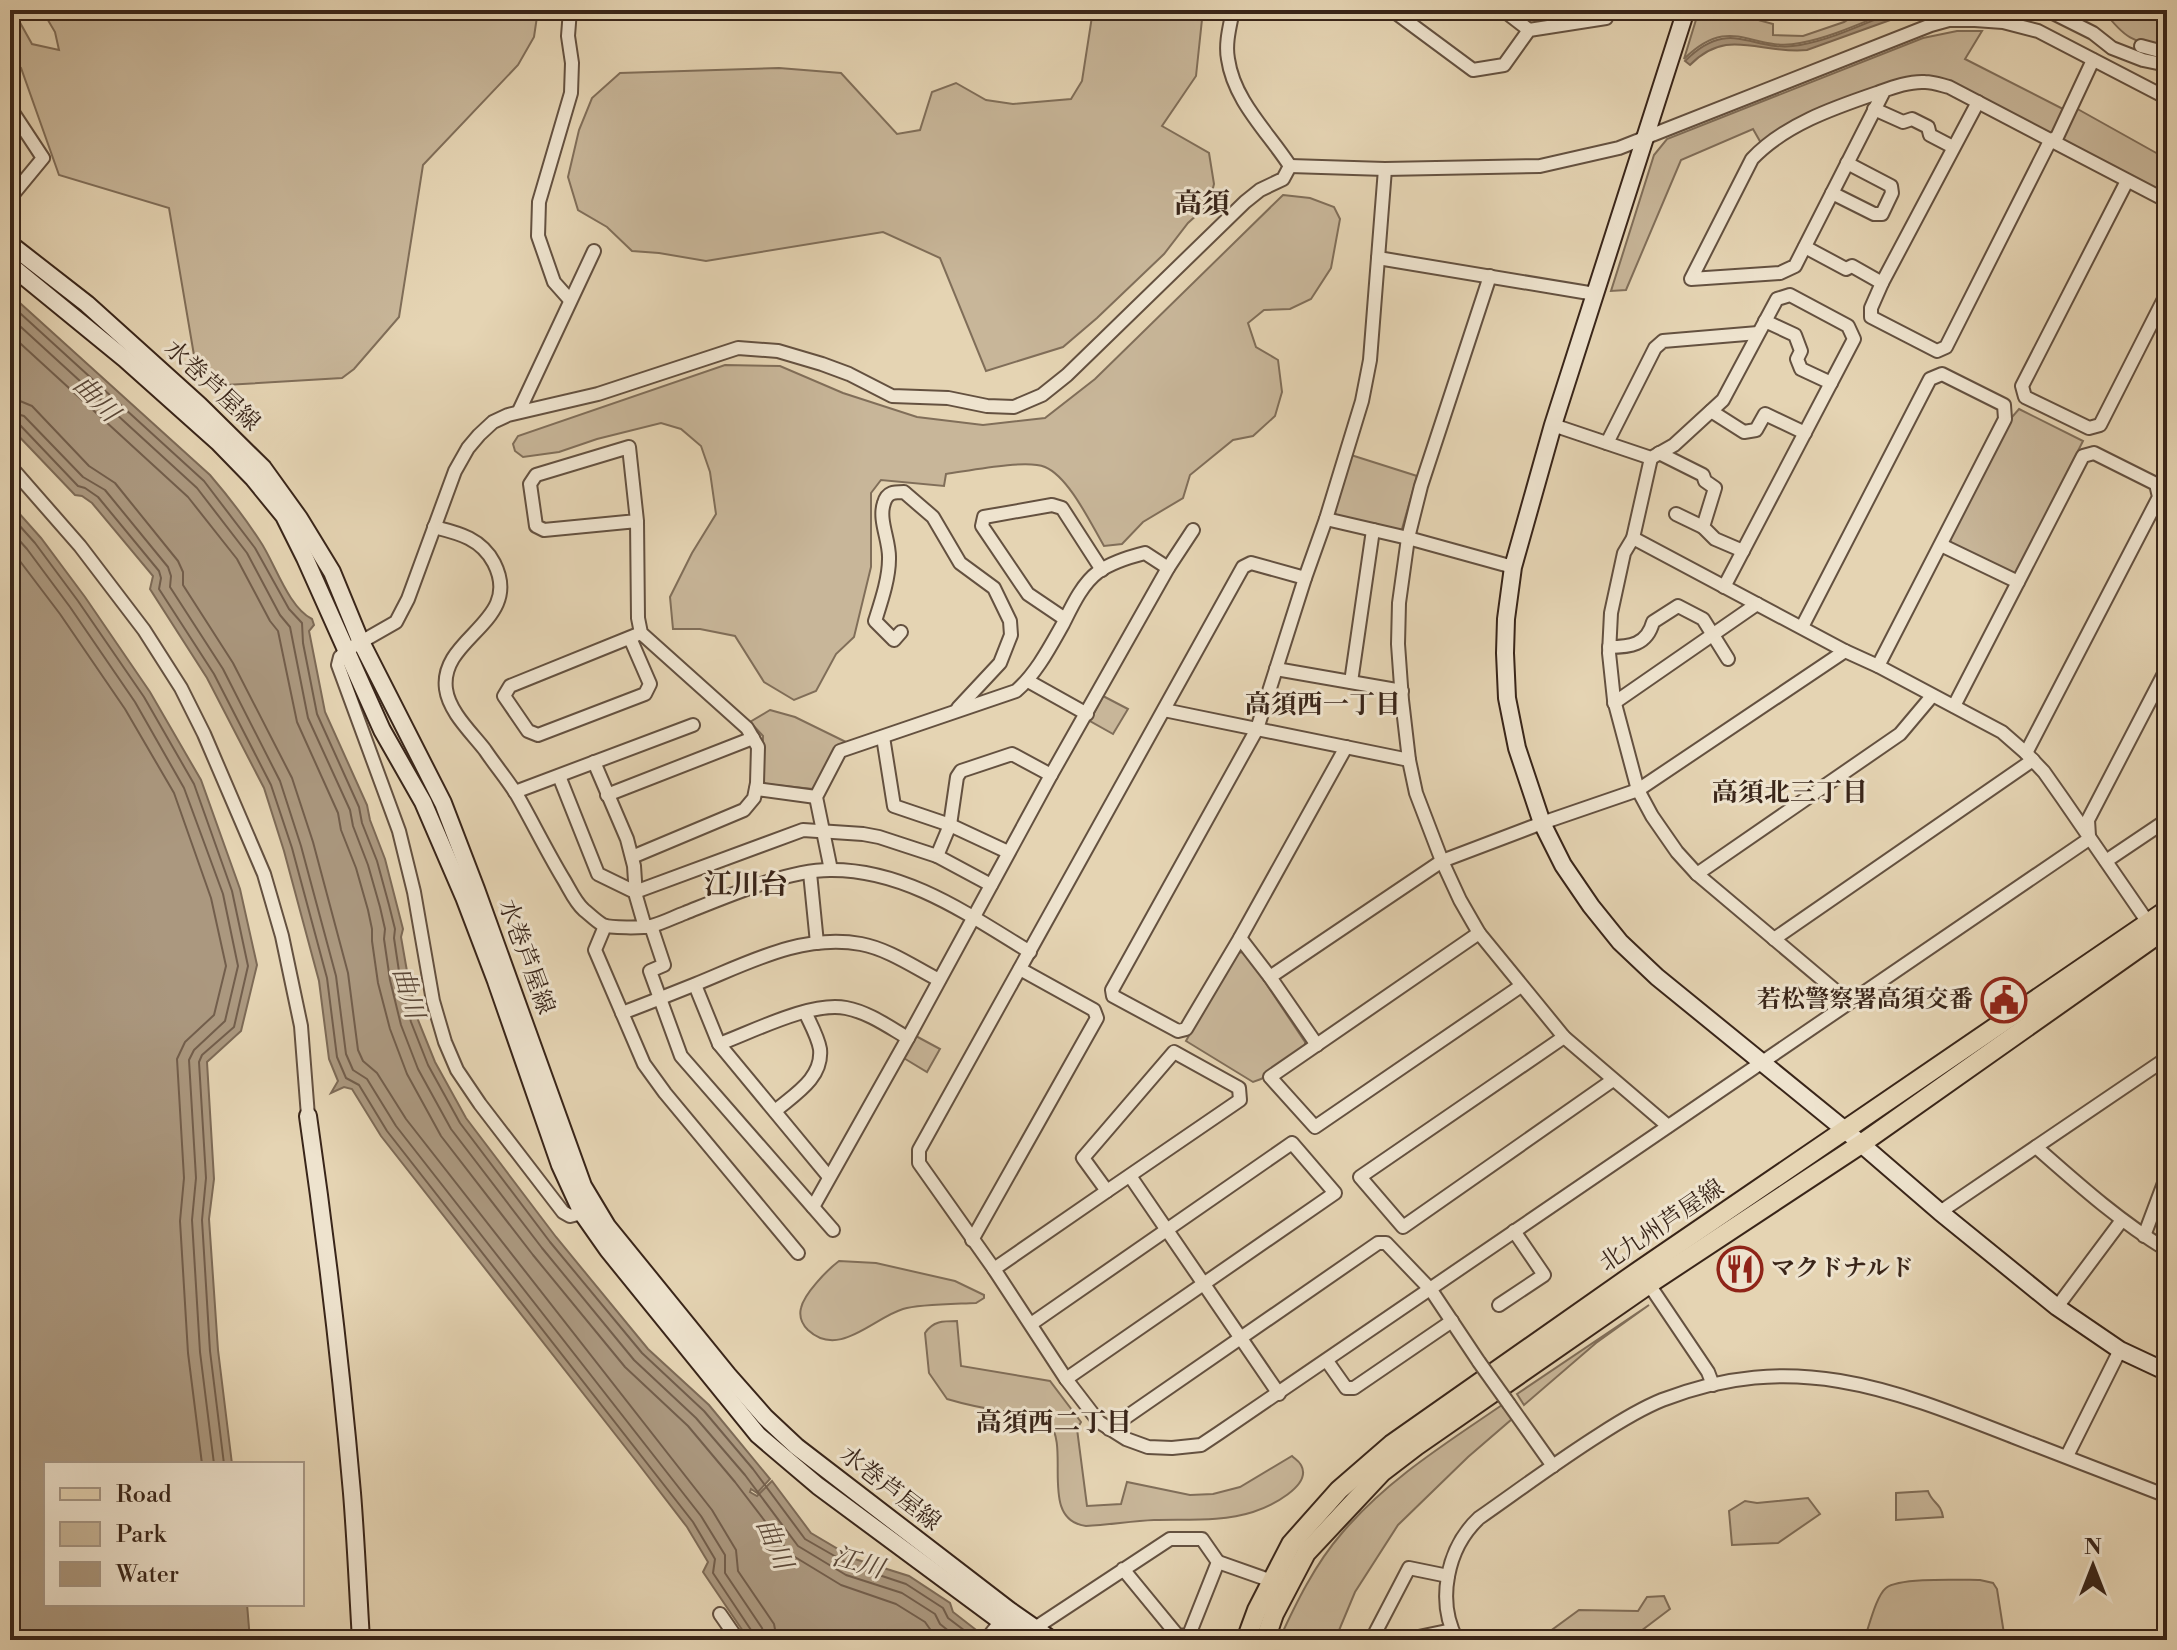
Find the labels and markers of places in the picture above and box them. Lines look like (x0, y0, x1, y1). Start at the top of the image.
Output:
public building icon: 若松警察署高須交番 (1980, 976, 2028, 1024)
place label: 若松警察署高須交番 (1757, 985, 1973, 1015)
restaurant icon: マクドナルド (1716, 1245, 1764, 1293)
place label: マクドナルド (1771, 1254, 1914, 1284)

